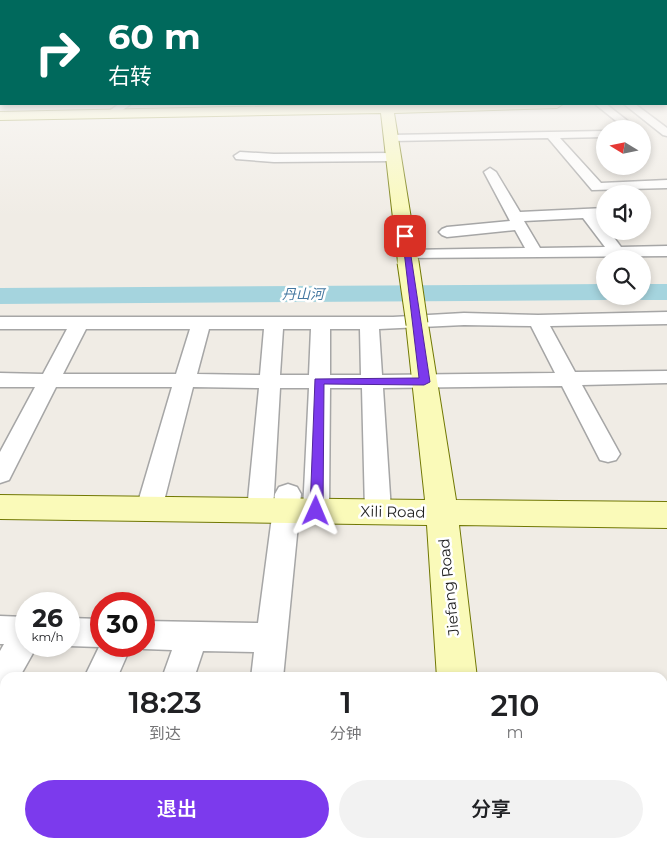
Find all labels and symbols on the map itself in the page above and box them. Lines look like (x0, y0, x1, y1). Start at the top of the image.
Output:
north arrow (596, 120, 651, 175)
pin (384, 215, 426, 257)
water label: 丹山河 (282, 285, 327, 303)
position arrow (289, 484, 341, 536)
street label: Xili Road (360, 501, 426, 522)
street label: Jiefang Road (434, 537, 463, 638)
speed limit sign: 30 (90, 592, 155, 657)

